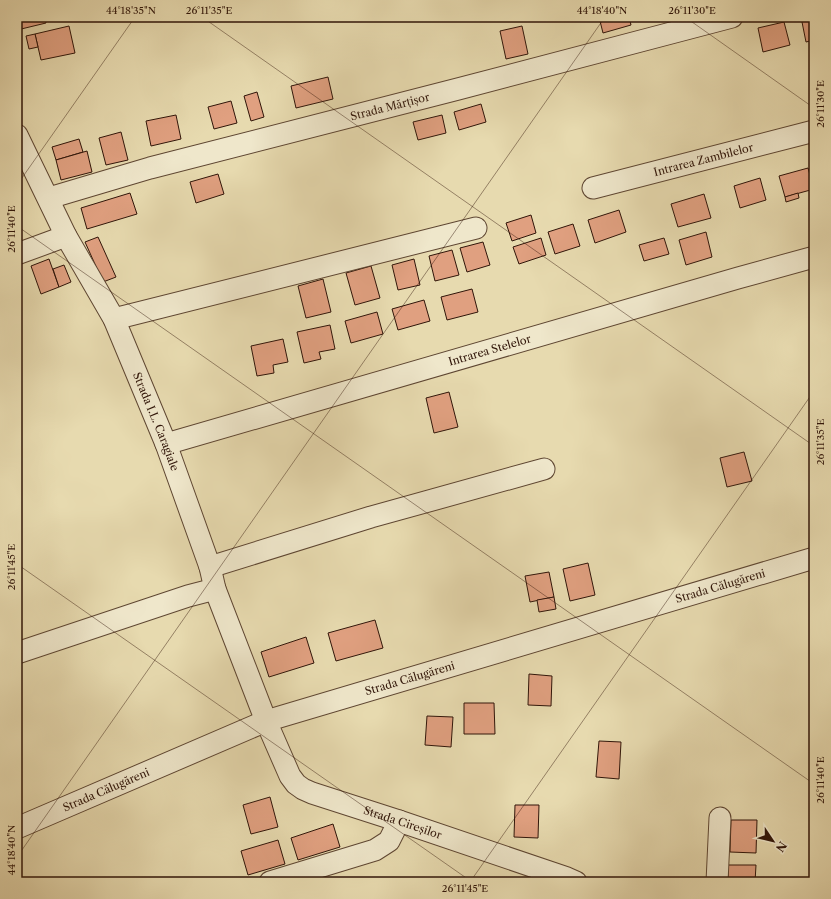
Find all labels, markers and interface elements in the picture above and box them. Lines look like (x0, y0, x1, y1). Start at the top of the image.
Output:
text: 44°18'35"N (106, 4, 156, 17)
text: 26°11'35"E (186, 4, 232, 17)
text: 44°18'40"N (577, 4, 627, 17)
text: 26°11'30"E (668, 4, 716, 17)
text: 26°11'30"E (814, 80, 827, 128)
street label: Strada Mărțișor (349, 90, 431, 123)
street label: Intrarea Zambilelor (652, 140, 755, 179)
text: 26°11'40"E (5, 205, 18, 253)
street label: Intrarea Stelelor (447, 331, 533, 369)
street label: Strada I.L. Caragiale (130, 370, 182, 473)
text: 26°11'35"E (814, 419, 827, 465)
text: 26°11'45"E (5, 544, 18, 590)
street label: Strada Călugăreni (674, 566, 768, 606)
street label: Strada Călugăreni (363, 658, 457, 698)
text: 26°11'40"E (814, 756, 827, 804)
street label: Strada Călugăreni (61, 765, 152, 815)
street label: Strada Cireșilor (362, 803, 444, 842)
north arrow (753, 821, 793, 861)
text: 44°18'40"N (5, 825, 18, 875)
text: N (772, 839, 790, 855)
text: 26°11'45"E (442, 882, 488, 895)

